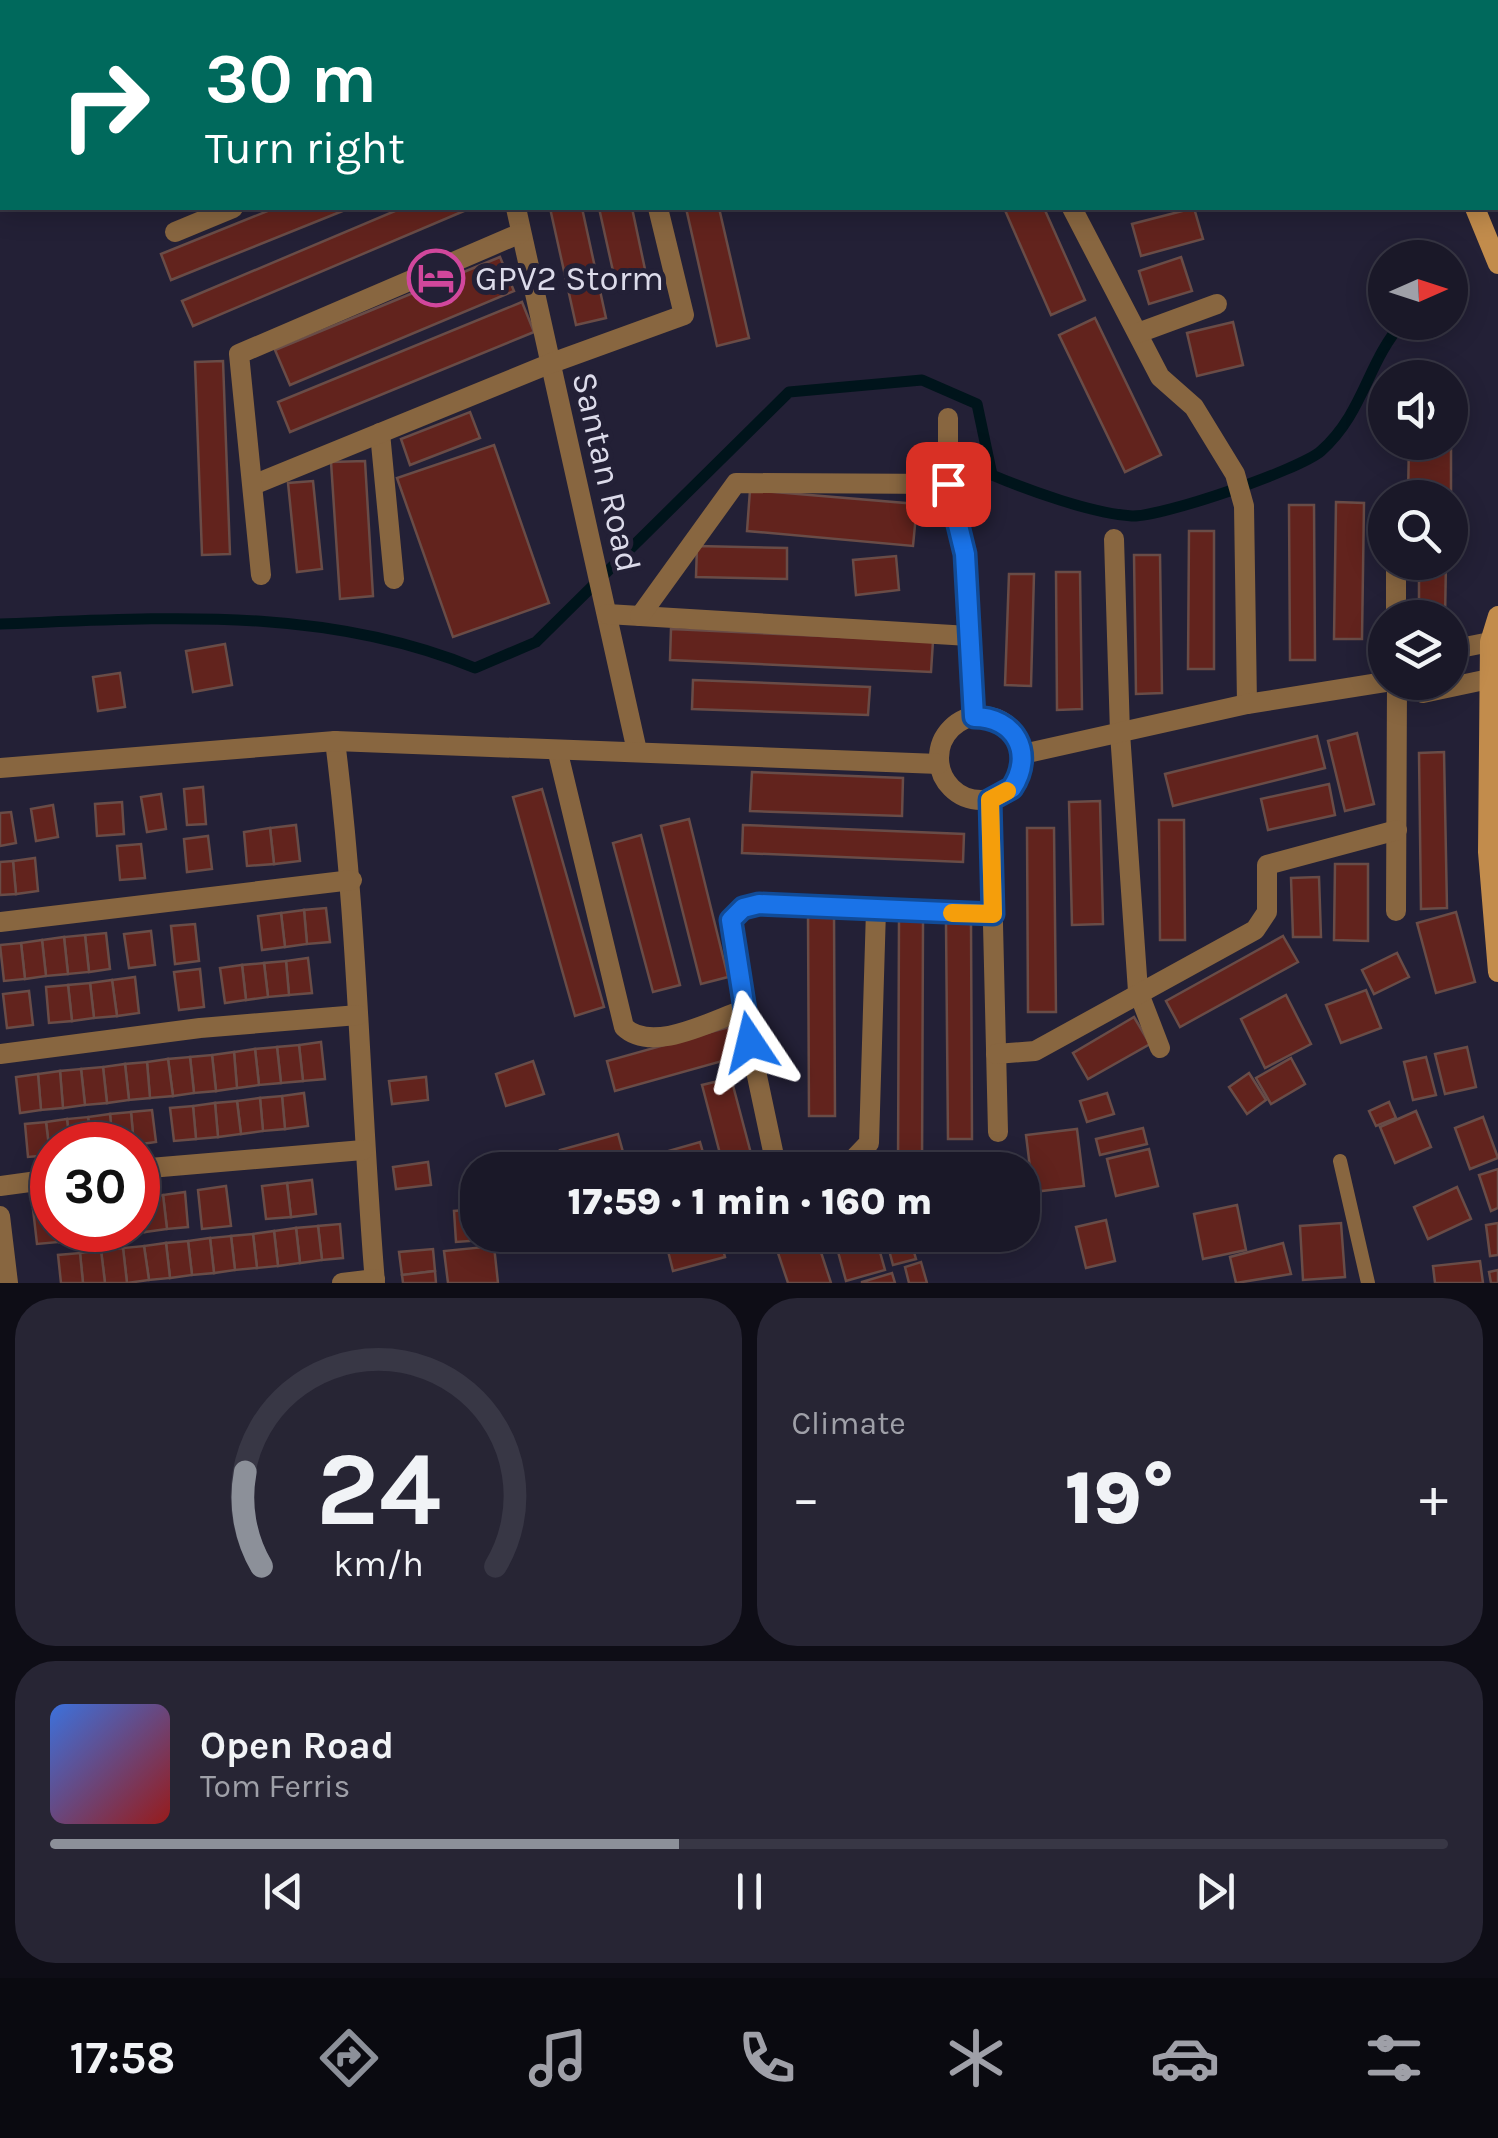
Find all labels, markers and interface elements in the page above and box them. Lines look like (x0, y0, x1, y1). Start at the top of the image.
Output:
text: 30 m (205, 38, 377, 120)
icon: right (40, 40, 170, 170)
text: Turn right (205, 122, 405, 174)
north arrow (1368, 240, 1468, 340)
map controls (1368, 240, 1468, 700)
hotel icon: GPV2 Storm (406, 248, 466, 308)
place label: GPV2 Storm (475, 258, 664, 299)
button: sound (1368, 360, 1468, 460)
street label: Santan Road (564, 368, 649, 576)
pin (906, 442, 991, 527)
icon: arrive (921, 457, 976, 512)
button: search (1368, 480, 1468, 580)
button: layers (1368, 600, 1468, 700)
position arrow (698, 990, 802, 1094)
speed limit sign: 30 (30, 1122, 160, 1252)
text: 17:59 · 1 min · 160 m (568, 1179, 932, 1224)
text: Climate (792, 1405, 906, 1442)
text: 24 (316, 1429, 441, 1550)
text: 19° (1065, 1454, 1175, 1542)
text: − (792, 1466, 820, 1530)
text: + (1419, 1466, 1448, 1530)
text: km/h (333, 1543, 424, 1585)
text: Open Road (200, 1723, 394, 1768)
text: Tom Ferris (200, 1768, 350, 1805)
icon: previous (256, 1864, 311, 1919)
icon: pause (722, 1864, 777, 1919)
icon: next (1188, 1864, 1243, 1919)
icon: directions (314, 2023, 384, 2093)
icon: music (523, 2023, 593, 2093)
icon: phone (732, 2023, 802, 2093)
icon: climate (941, 2023, 1011, 2093)
icon: car (1150, 2023, 1220, 2093)
icon: filters (1359, 2023, 1429, 2093)
text: 17:58 (69, 2032, 175, 2084)

